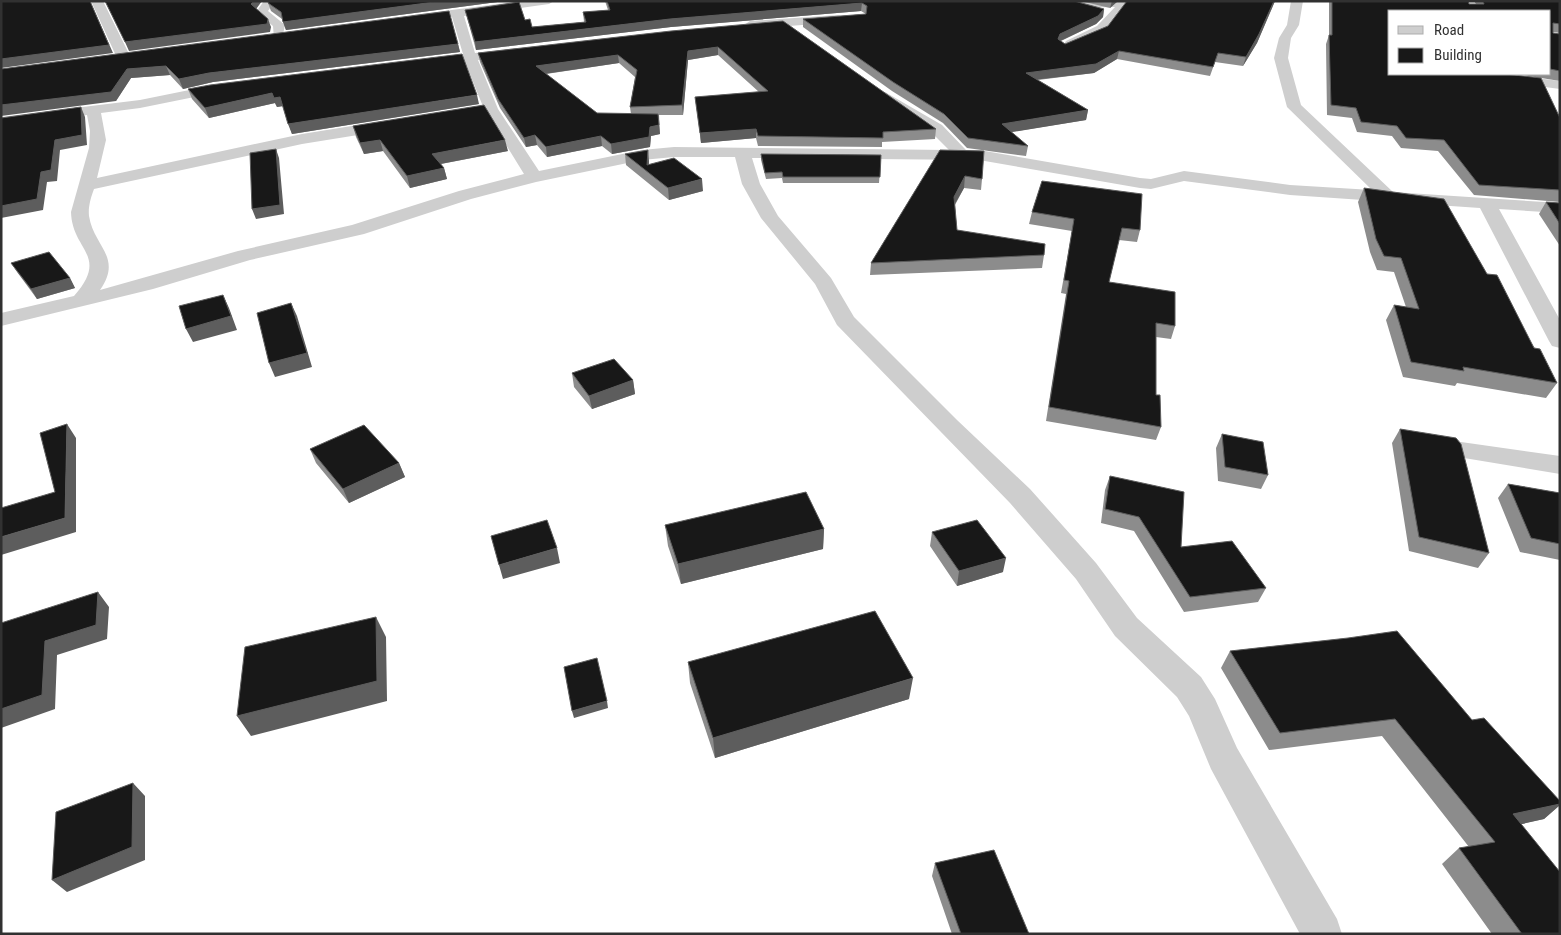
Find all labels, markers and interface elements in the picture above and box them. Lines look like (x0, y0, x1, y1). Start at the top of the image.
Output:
legend (1388, 10, 1551, 75)
text: Road (1434, 21, 1464, 39)
text: Building (1434, 46, 1482, 64)

